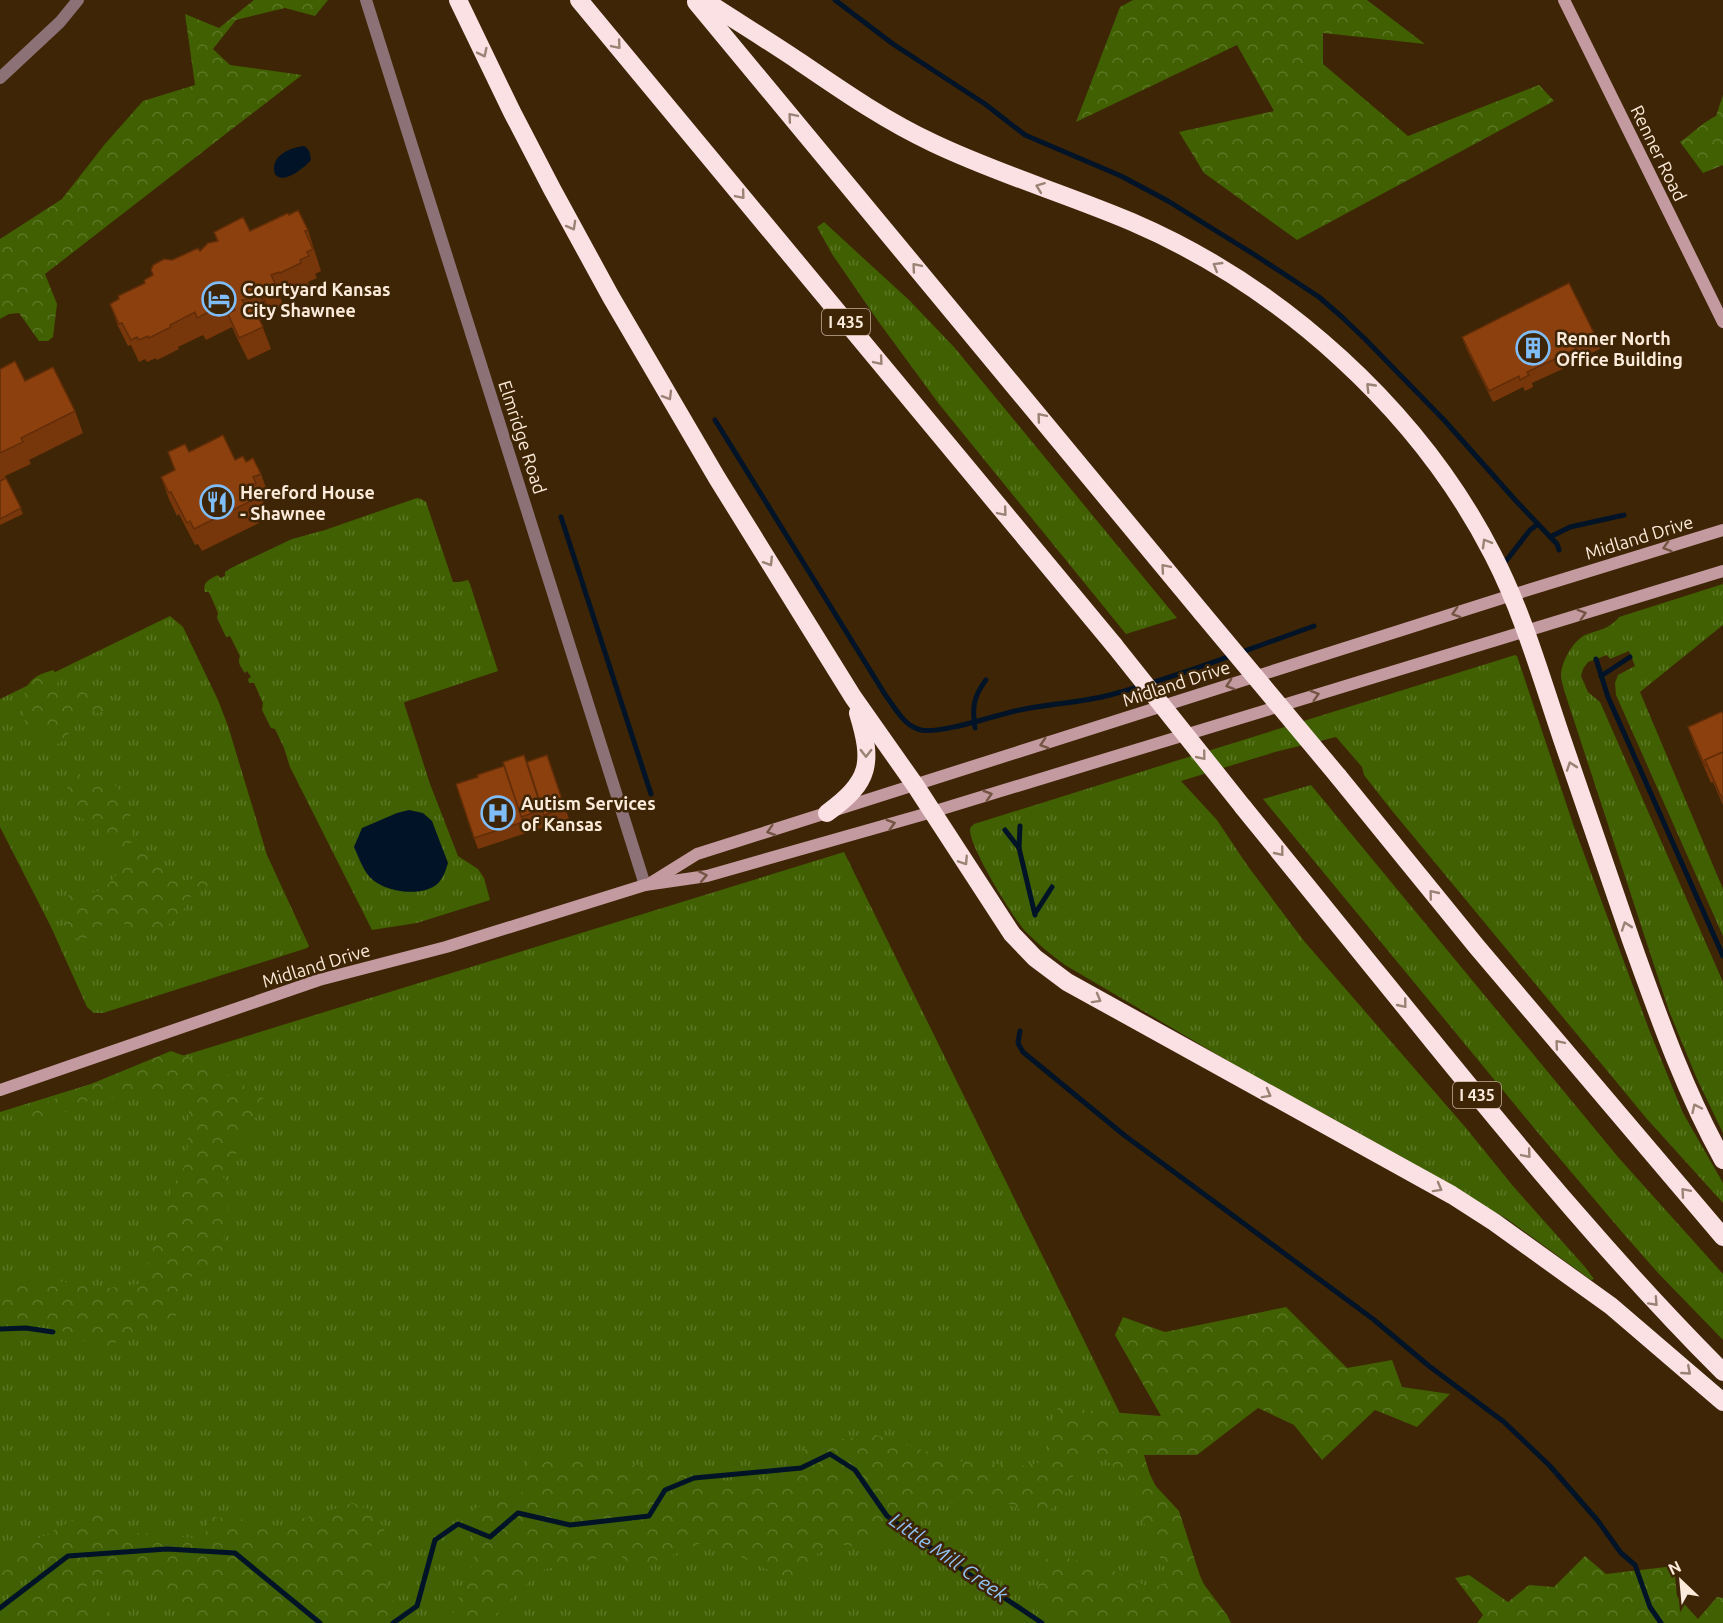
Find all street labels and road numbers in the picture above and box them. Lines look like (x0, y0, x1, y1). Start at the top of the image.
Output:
street label: Renner Road (1627, 102, 1691, 204)
road number: I 435 (822, 309, 870, 335)
street label: Elmridge Road (495, 378, 551, 496)
street label: Midland Drive (1583, 511, 1695, 563)
street label: Midland Drive (1120, 656, 1232, 710)
street label: Midland Drive (260, 939, 372, 991)
road number: I 435 (1453, 1082, 1501, 1108)

